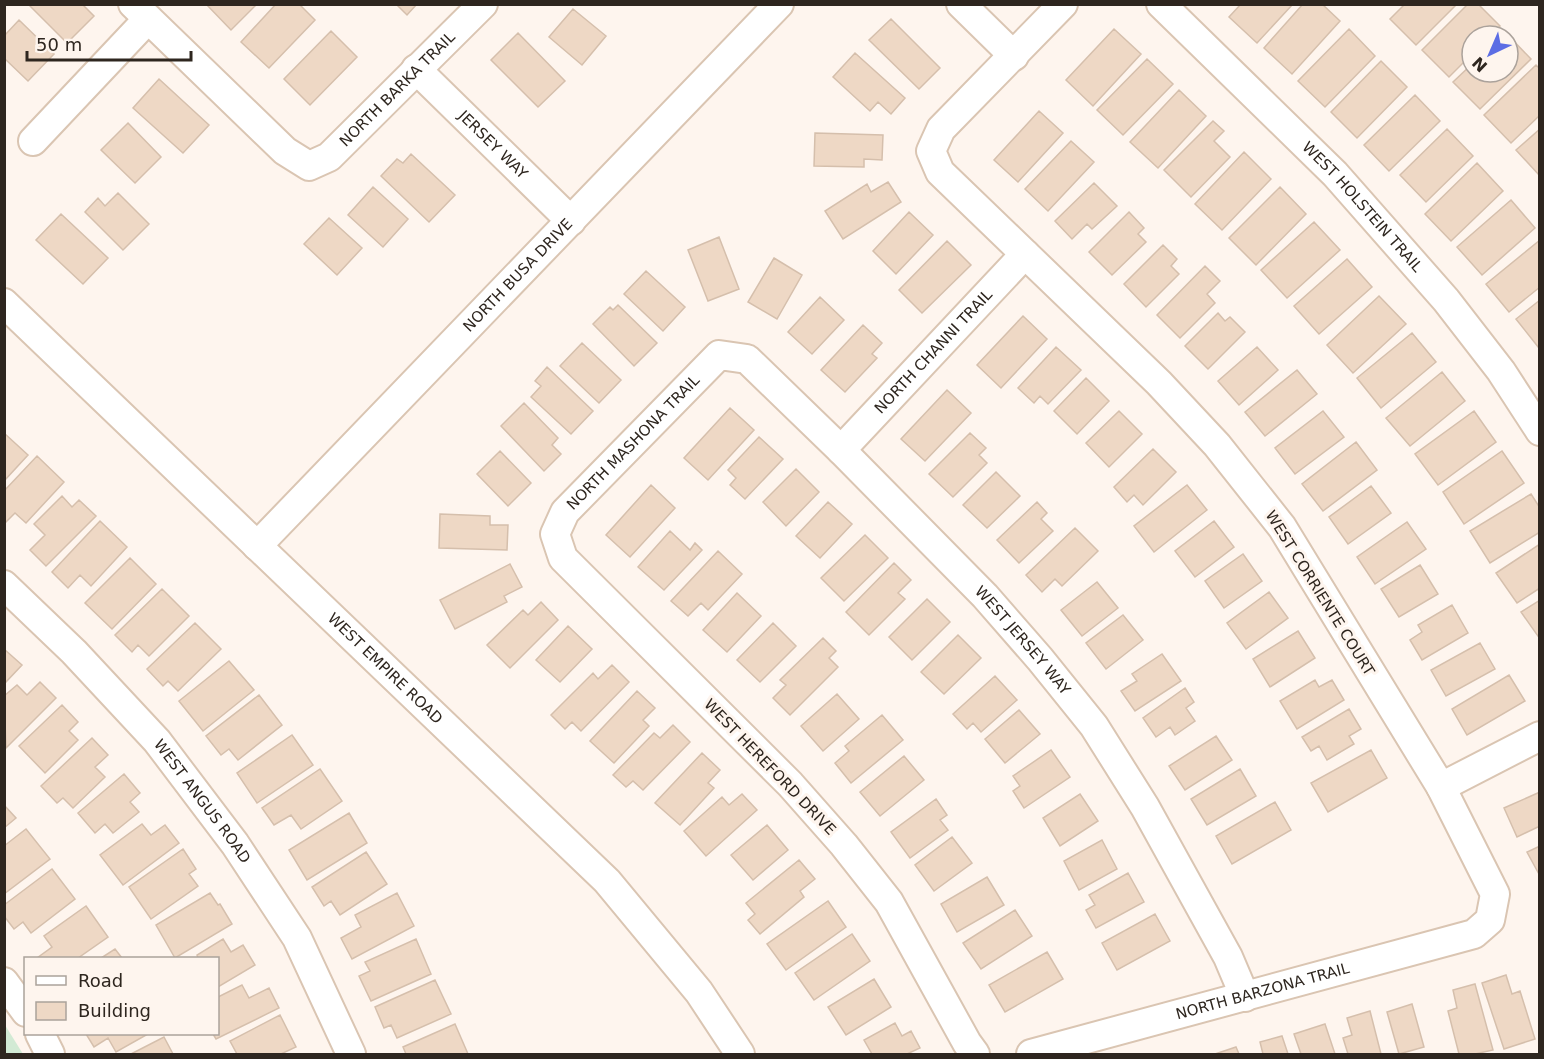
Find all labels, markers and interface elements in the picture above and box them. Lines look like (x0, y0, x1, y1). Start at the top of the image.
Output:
scale bar (27, 24, 190, 62)
north arrow (1460, 24, 1520, 84)
street label: NORTH BARKA TRAIL (336, 28, 459, 150)
text: 50 m (36, 34, 82, 55)
text: N (1469, 53, 1491, 76)
street label: JERSEY WAY (454, 106, 532, 183)
street label: WEST HOLSTEIN TRAIL (1298, 138, 1427, 276)
street label: NORTH BUSA DRIVE (459, 215, 576, 335)
street label: NORTH CHANNI TRAIL (871, 285, 996, 417)
street label: NORTH MASHONA TRAIL (563, 371, 704, 514)
street label: WEST CORRIENTE COURT (1262, 507, 1379, 680)
street label: WEST JERSEY WAY (971, 582, 1075, 699)
street label: WEST EMPIRE ROAD (324, 609, 446, 728)
street label: WEST HEREFORD DRIVE (700, 695, 840, 839)
street label: WEST ANGUS ROAD (150, 736, 254, 867)
legend (24, 957, 219, 1035)
street label: NORTH BARZONA TRAIL (1174, 959, 1352, 1023)
text: Road (78, 970, 123, 991)
text: Building (78, 1000, 151, 1021)

